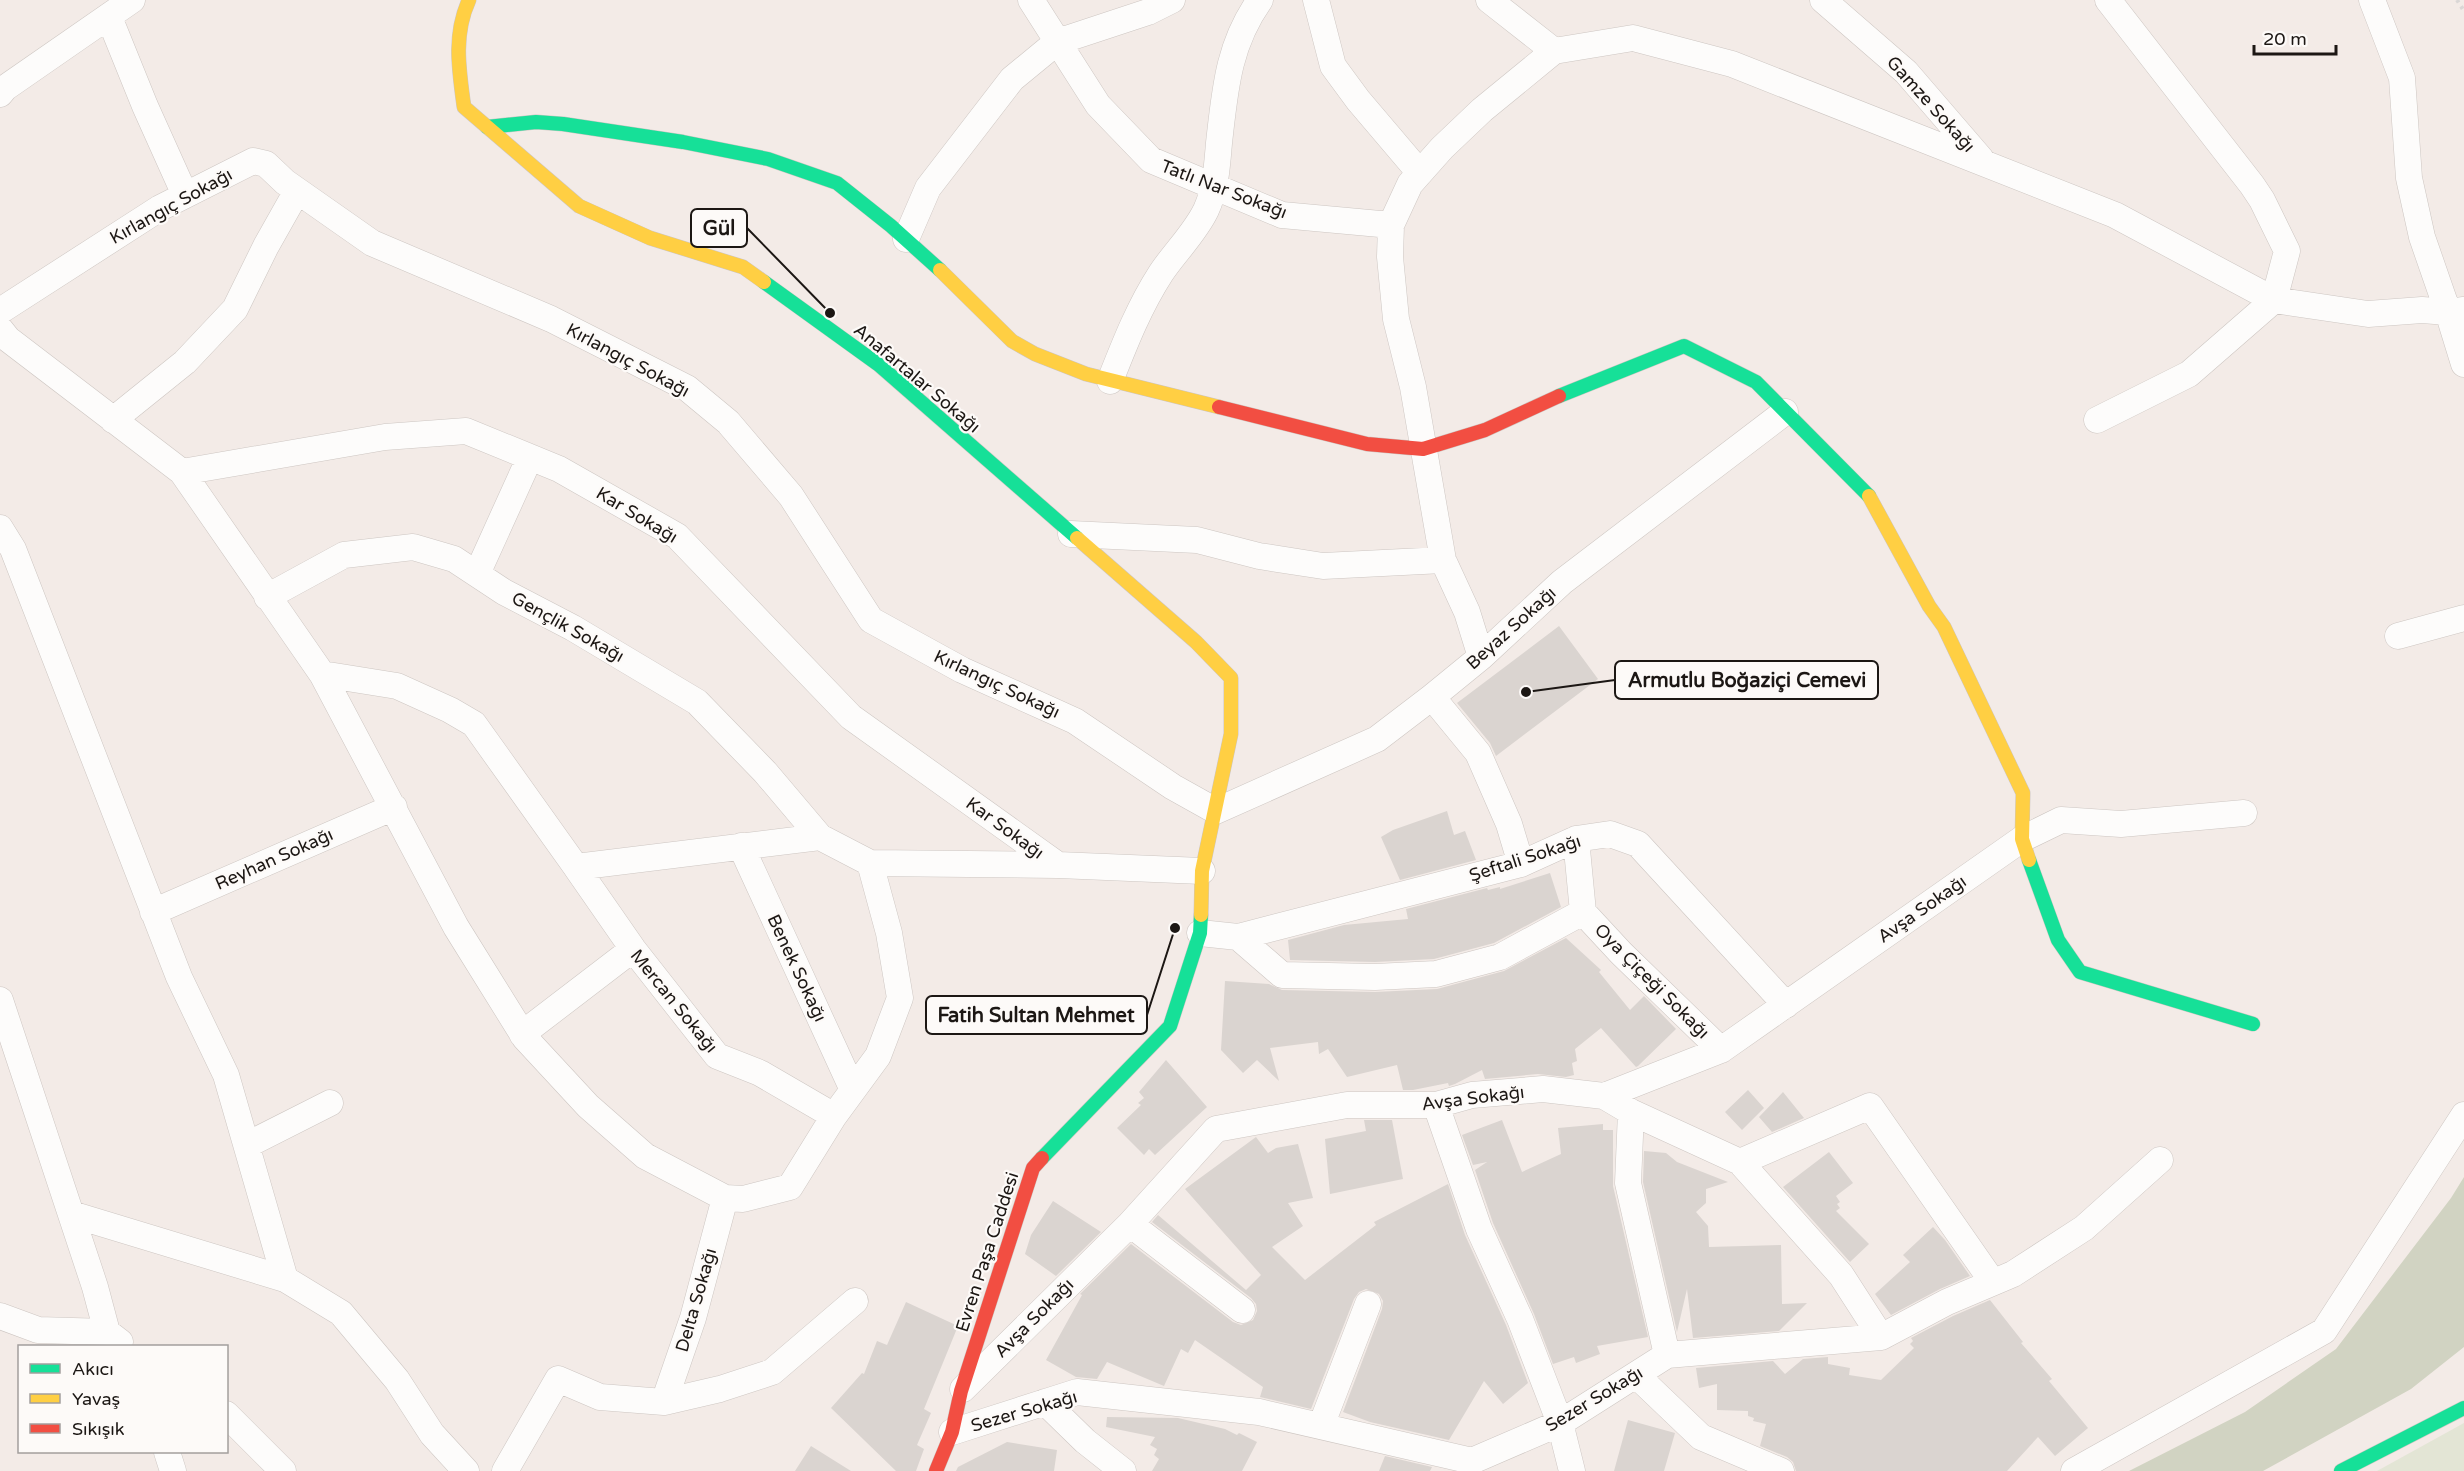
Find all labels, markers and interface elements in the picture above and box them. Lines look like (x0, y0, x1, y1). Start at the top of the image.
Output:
scale bar (2254, 18, 2336, 56)
text: 20 m (2263, 28, 2307, 50)
street label: Gamze Sokağı (1882, 51, 1980, 157)
street label: Tatlı Nar Sokağı (1158, 155, 1290, 223)
street label: Kırlangıç Sokağı (106, 163, 236, 249)
callout: Gül (691, 209, 747, 247)
text: Gül (703, 217, 735, 241)
street label: Kırlangıç Sokağı (562, 318, 694, 402)
street label: Anafartalar Sokağı (849, 319, 985, 437)
street label: Kar Sokağı (592, 482, 682, 548)
street label: Beyaz Sokağı (1461, 582, 1561, 674)
street label: Gençlik Sokağı (508, 587, 628, 667)
street label: Kırlangıç Sokağı (930, 645, 1064, 723)
callout: Armutlu Boğaziçi Cemevi (1615, 661, 1878, 699)
text: Armutlu Boğaziçi Cemevi (1628, 669, 1866, 693)
street label: Kar Sokağı (962, 792, 1048, 864)
street label: Reyhan Sokağı (212, 823, 336, 895)
street label: Şeftali Sokağı (1466, 830, 1584, 886)
street label: Avşa Sokağı (1873, 870, 1971, 948)
street label: Benek Sokağı (763, 911, 831, 1025)
street label: Oya Çiçeği Sokağı (1590, 919, 1714, 1043)
street label: Mercan Sokağı (626, 945, 722, 1057)
callout: Fatih Sultan Mehmet (926, 996, 1147, 1034)
text: Fatih Sultan Mehmet (937, 1004, 1135, 1028)
street label: Avşa Sokağı (1420, 1081, 1526, 1115)
street label: Evren Paşa Caddesi (951, 1169, 1023, 1335)
street label: Delta Sokağı (671, 1245, 721, 1355)
street label: Avşa Sokağı (990, 1274, 1078, 1362)
legend (18, 1345, 228, 1453)
text: Akıcı (72, 1358, 114, 1380)
street label: Sezer Sokağı (1541, 1361, 1647, 1437)
street label: Sezer Sokağı (968, 1385, 1080, 1437)
text: Yavaş (72, 1388, 120, 1410)
text: Sıkışık (72, 1418, 125, 1440)

